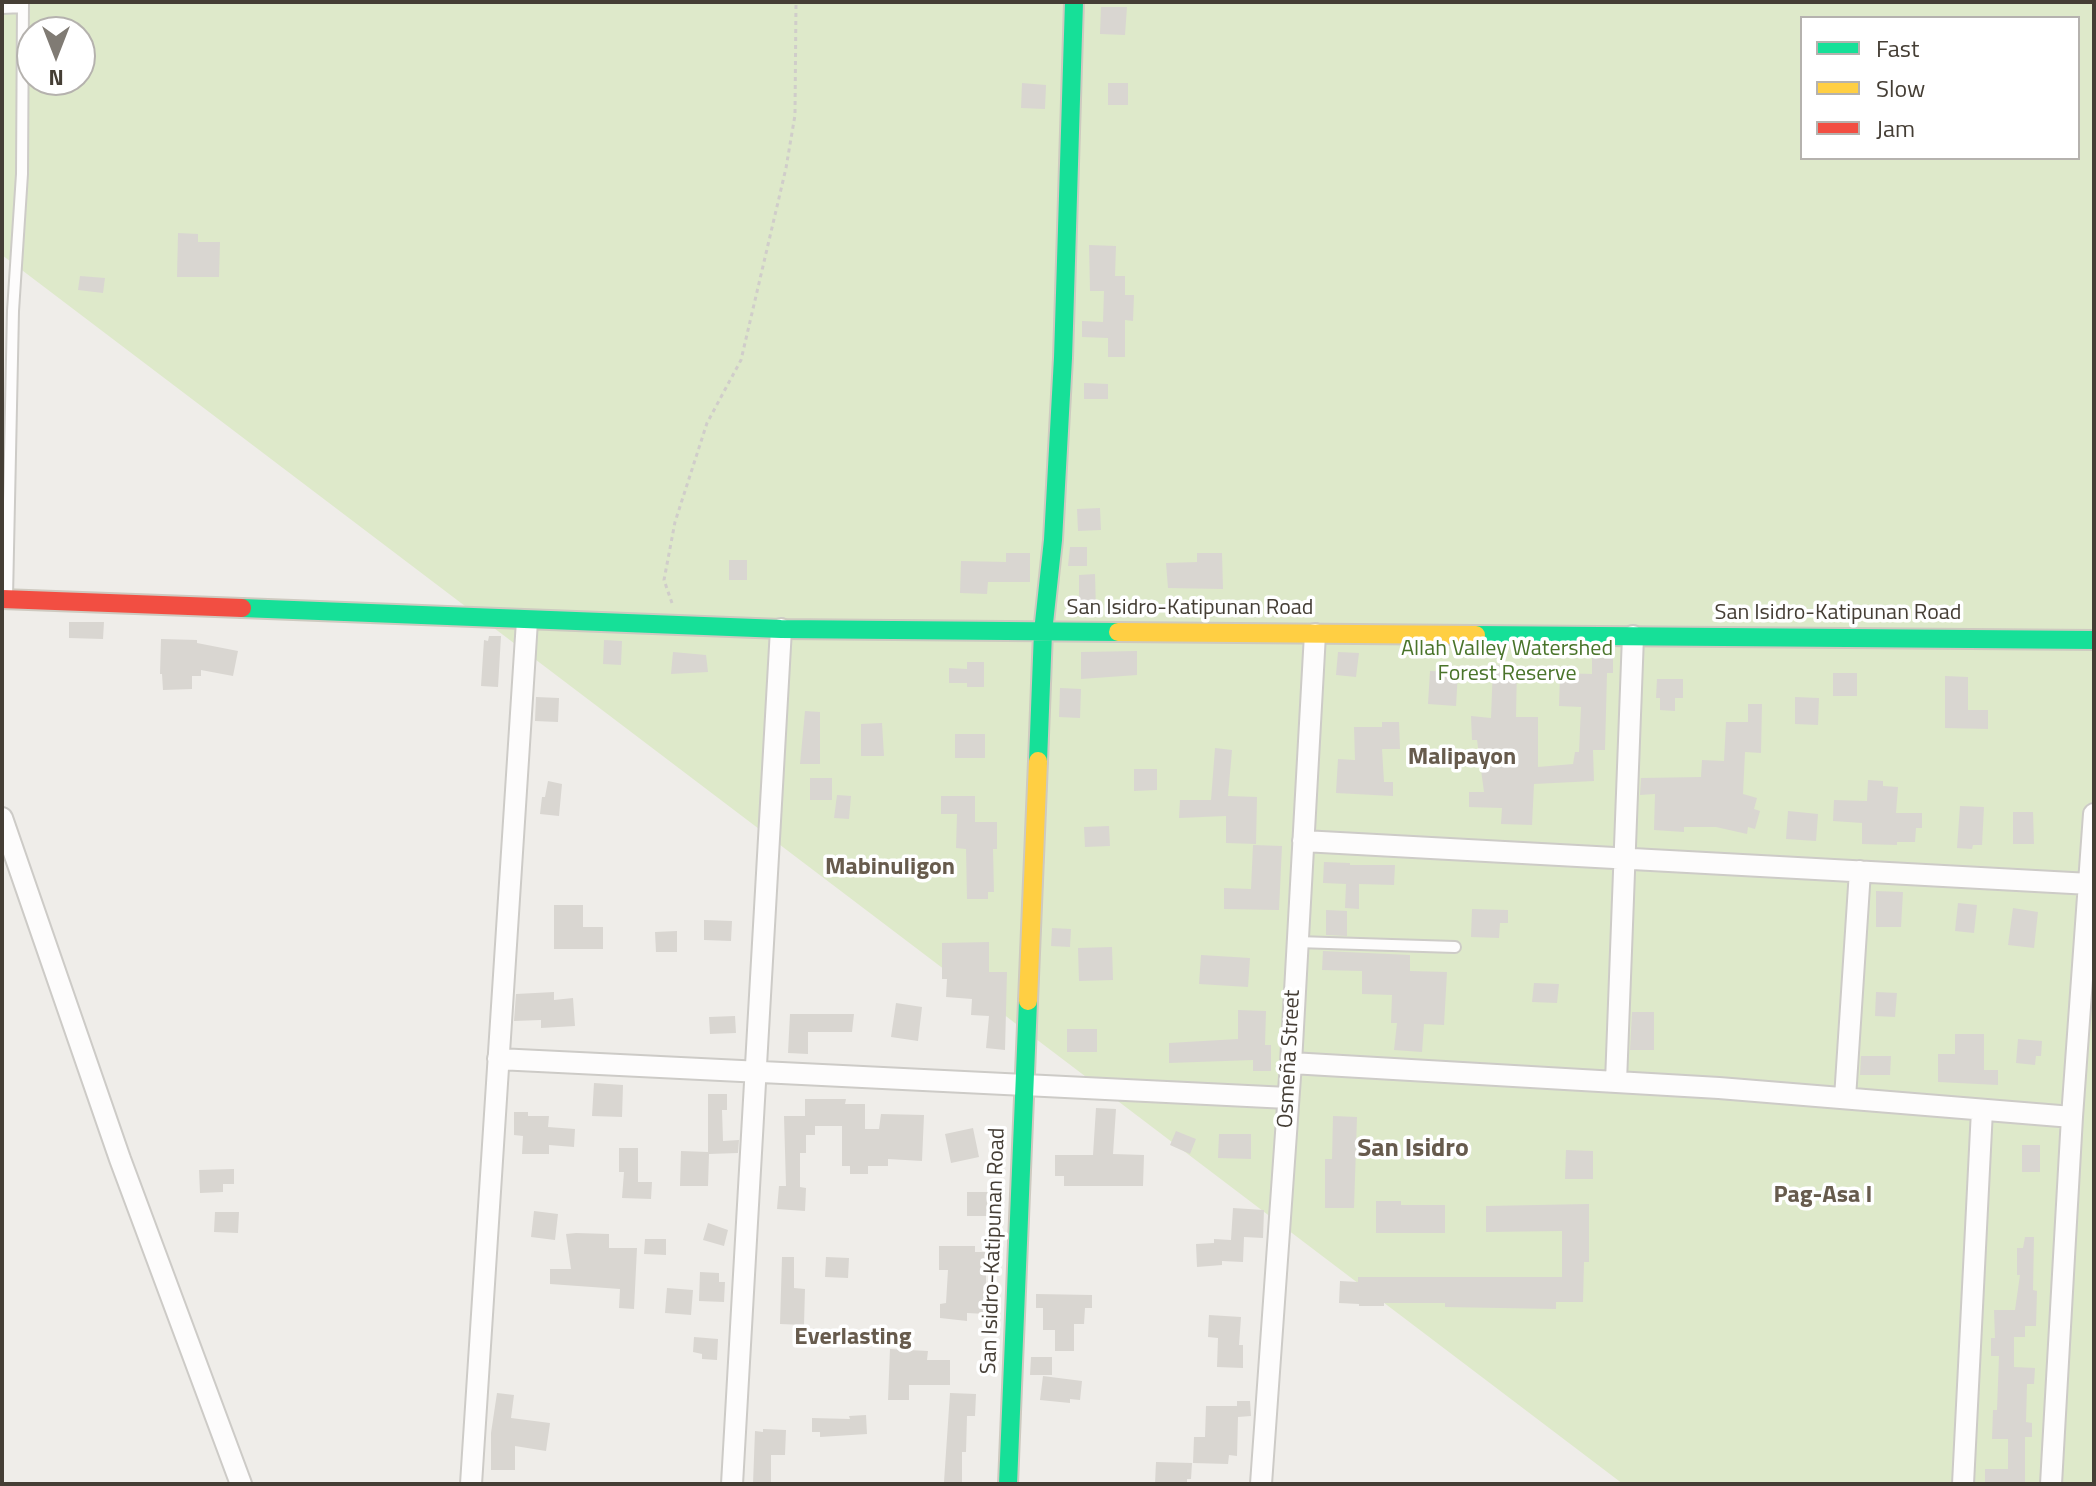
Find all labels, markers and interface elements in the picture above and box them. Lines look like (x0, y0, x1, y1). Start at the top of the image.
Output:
north arrow (16, 16, 96, 96)
legend (1800, 16, 2080, 160)
text: Fast (1876, 30, 1919, 66)
text: N (48, 61, 64, 95)
text: Slow (1876, 70, 1925, 106)
text: Jam (1876, 110, 1915, 146)
street label: San Isidro-Katipunan Road (1067, 596, 1313, 622)
street label: San Isidro-Katipunan Road (1715, 601, 1961, 627)
park label: Allah Valley Watershed Forest Reserve (1401, 637, 1613, 688)
district label: Malipayon (1408, 744, 1516, 772)
district label: Mabinuligon (825, 854, 955, 882)
street label: Osmeña Street (1273, 989, 1307, 1129)
street label: San Isidro-Katipunan Road (977, 1127, 1011, 1375)
district label: San Isidro (1357, 1134, 1469, 1166)
district label: Pag-Asa I (1774, 1182, 1872, 1210)
district label: Everlasting (794, 1324, 912, 1352)

